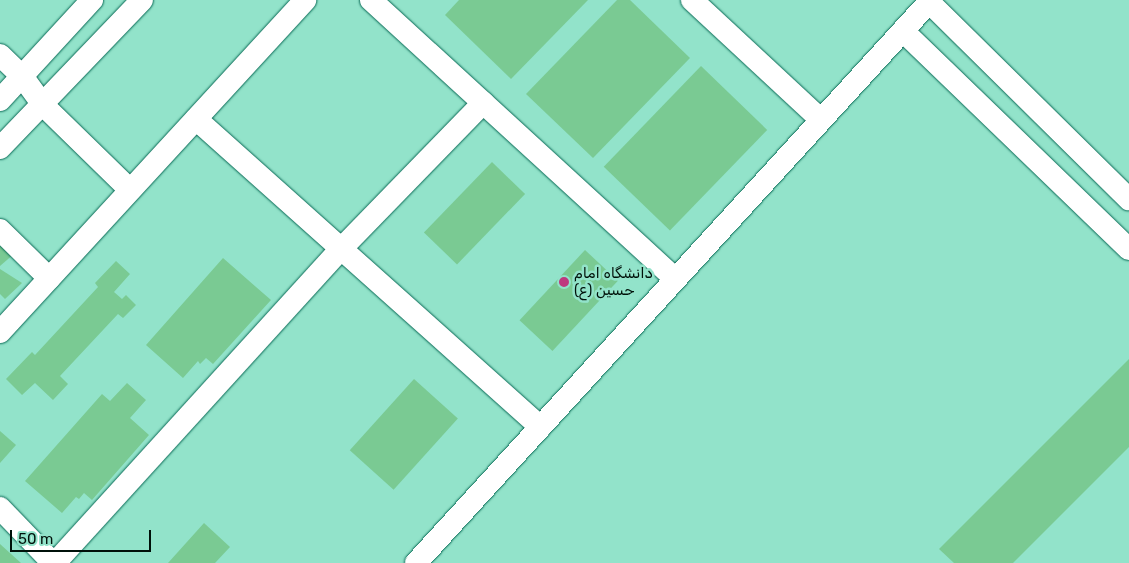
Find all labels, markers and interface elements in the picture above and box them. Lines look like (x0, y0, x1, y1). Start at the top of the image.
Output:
place label: دانشگاه امام حسین (ع) (574, 264, 653, 299)
marker: دانشگاه امام حسین (ع) (558, 276, 570, 288)
scale bar (12, 520, 154, 552)
text: 50 m (18, 530, 53, 548)

